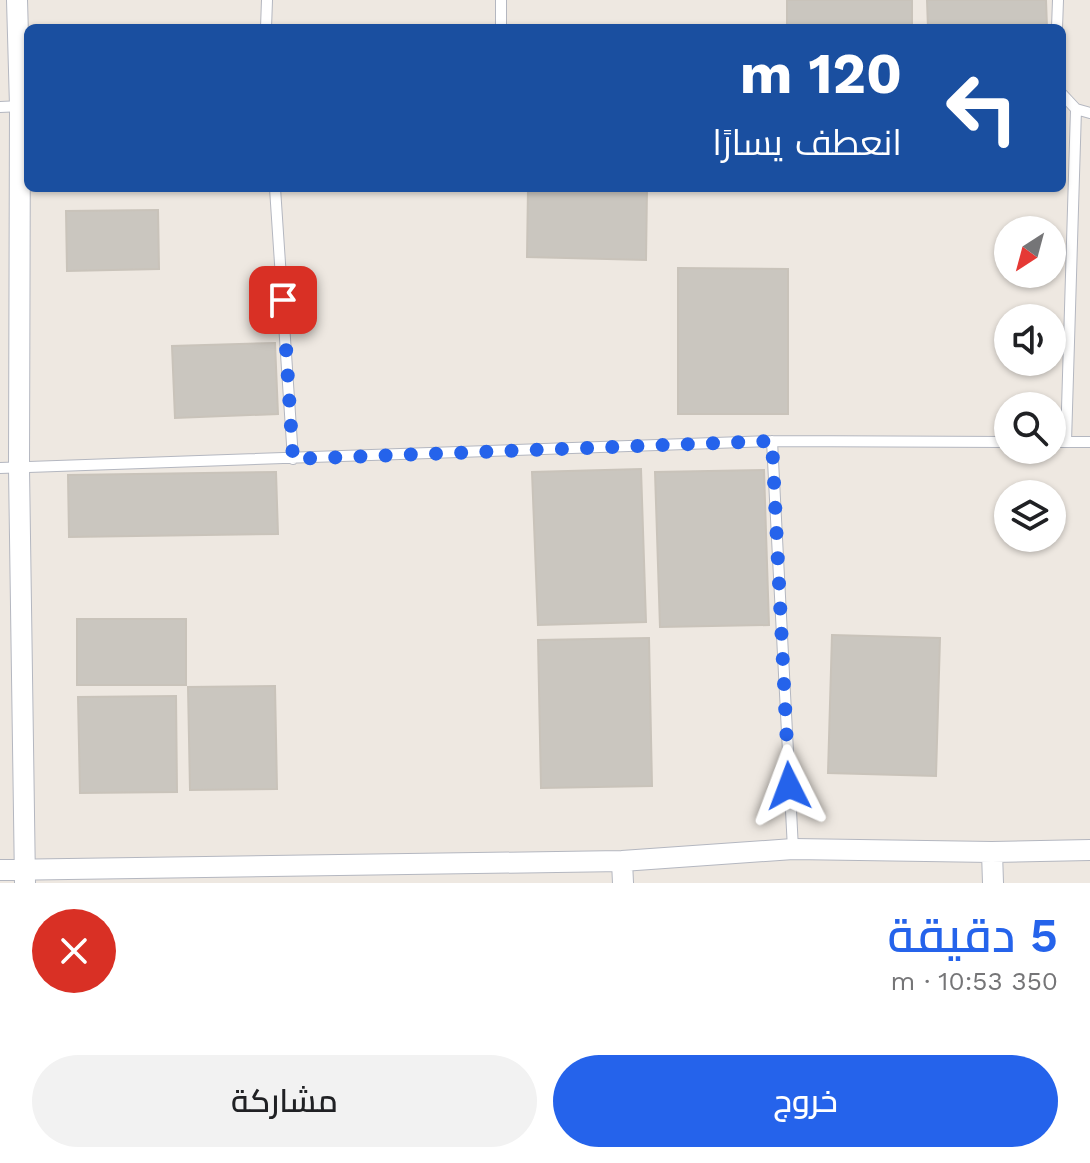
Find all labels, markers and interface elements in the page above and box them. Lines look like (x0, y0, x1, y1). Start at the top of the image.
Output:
text: 120 m (740, 41, 902, 107)
icon: left (930, 56, 1034, 160)
text: انعطف يسارًا (712, 122, 902, 164)
north arrow (994, 216, 1066, 288)
map controls (994, 216, 1066, 552)
pin (249, 266, 317, 334)
icon: arrive (261, 278, 305, 322)
button: sound (994, 304, 1066, 376)
button: search (994, 392, 1066, 464)
button: layers (994, 480, 1066, 552)
position arrow (747, 744, 831, 828)
text: 5 دقيقة (888, 907, 1058, 964)
button: close (32, 909, 116, 993)
text: 350 m · 10:53 (890, 966, 1058, 996)
button: مشاركة (32, 1055, 537, 1147)
button: خروج (553, 1055, 1058, 1147)

